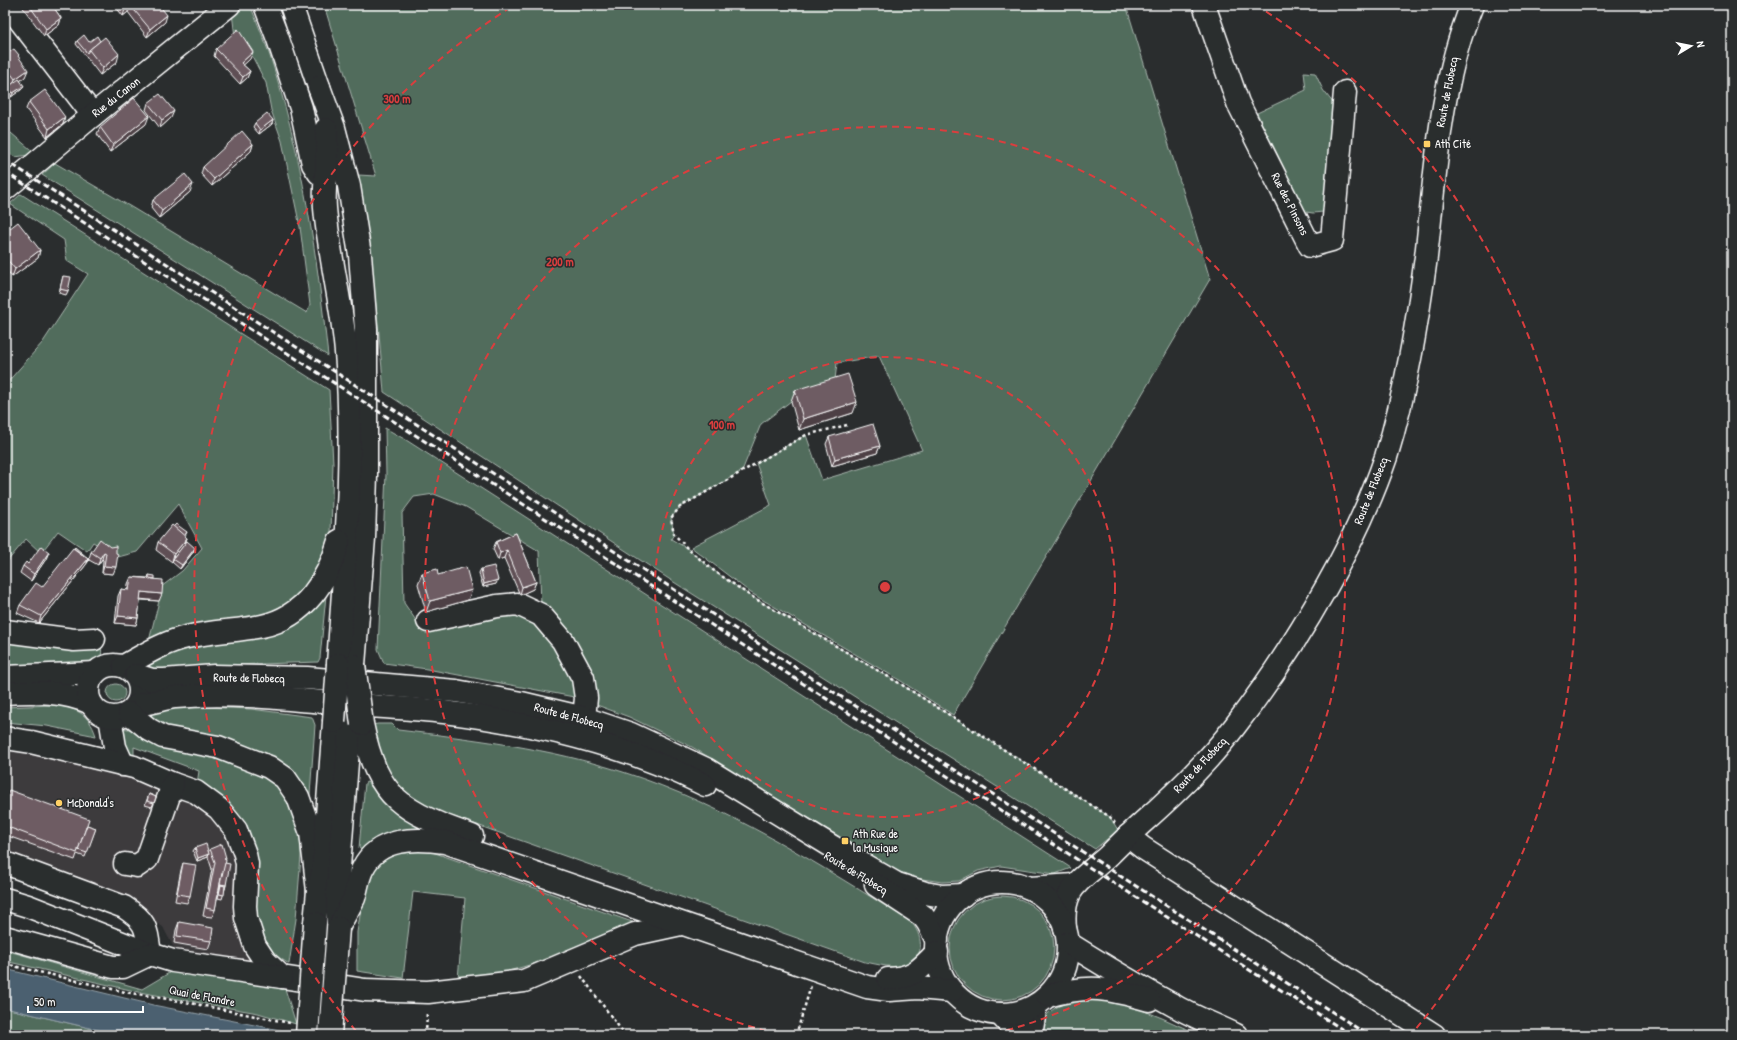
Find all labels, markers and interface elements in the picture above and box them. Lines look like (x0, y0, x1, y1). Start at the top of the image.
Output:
north arrow (1671, 26, 1711, 66)
text: N (1693, 40, 1708, 49)
street label: Route de Flobecq (1431, 55, 1462, 129)
street label: Rue du Canon (88, 72, 143, 121)
text: 300 m (383, 90, 411, 107)
place label: Ath Cité (1435, 135, 1471, 152)
marker: Ath Cité (1422, 139, 1432, 149)
street label: Rue des Pinsons (1267, 170, 1314, 238)
text: 200 m (546, 253, 574, 270)
text: 100 m (709, 416, 735, 433)
street label: Route de Flobecq (1349, 454, 1392, 527)
centre of rings (878, 580, 892, 594)
street label: Route de Flobecq (213, 668, 285, 687)
street label: Route de Flobecq (532, 698, 606, 733)
street label: Route de Flobecq (1169, 732, 1231, 797)
place label: McDonald's (67, 794, 114, 811)
marker: McDonald's (54, 798, 64, 808)
place label: Ath Rue de la Musique (853, 825, 898, 856)
marker: Ath Rue de la Musique (840, 836, 850, 846)
street label: Route de Flobecq (821, 847, 892, 898)
street label: Quai de Flandre (168, 981, 237, 1010)
scale bar (28, 988, 143, 1014)
text: 50 m (34, 993, 55, 1010)

